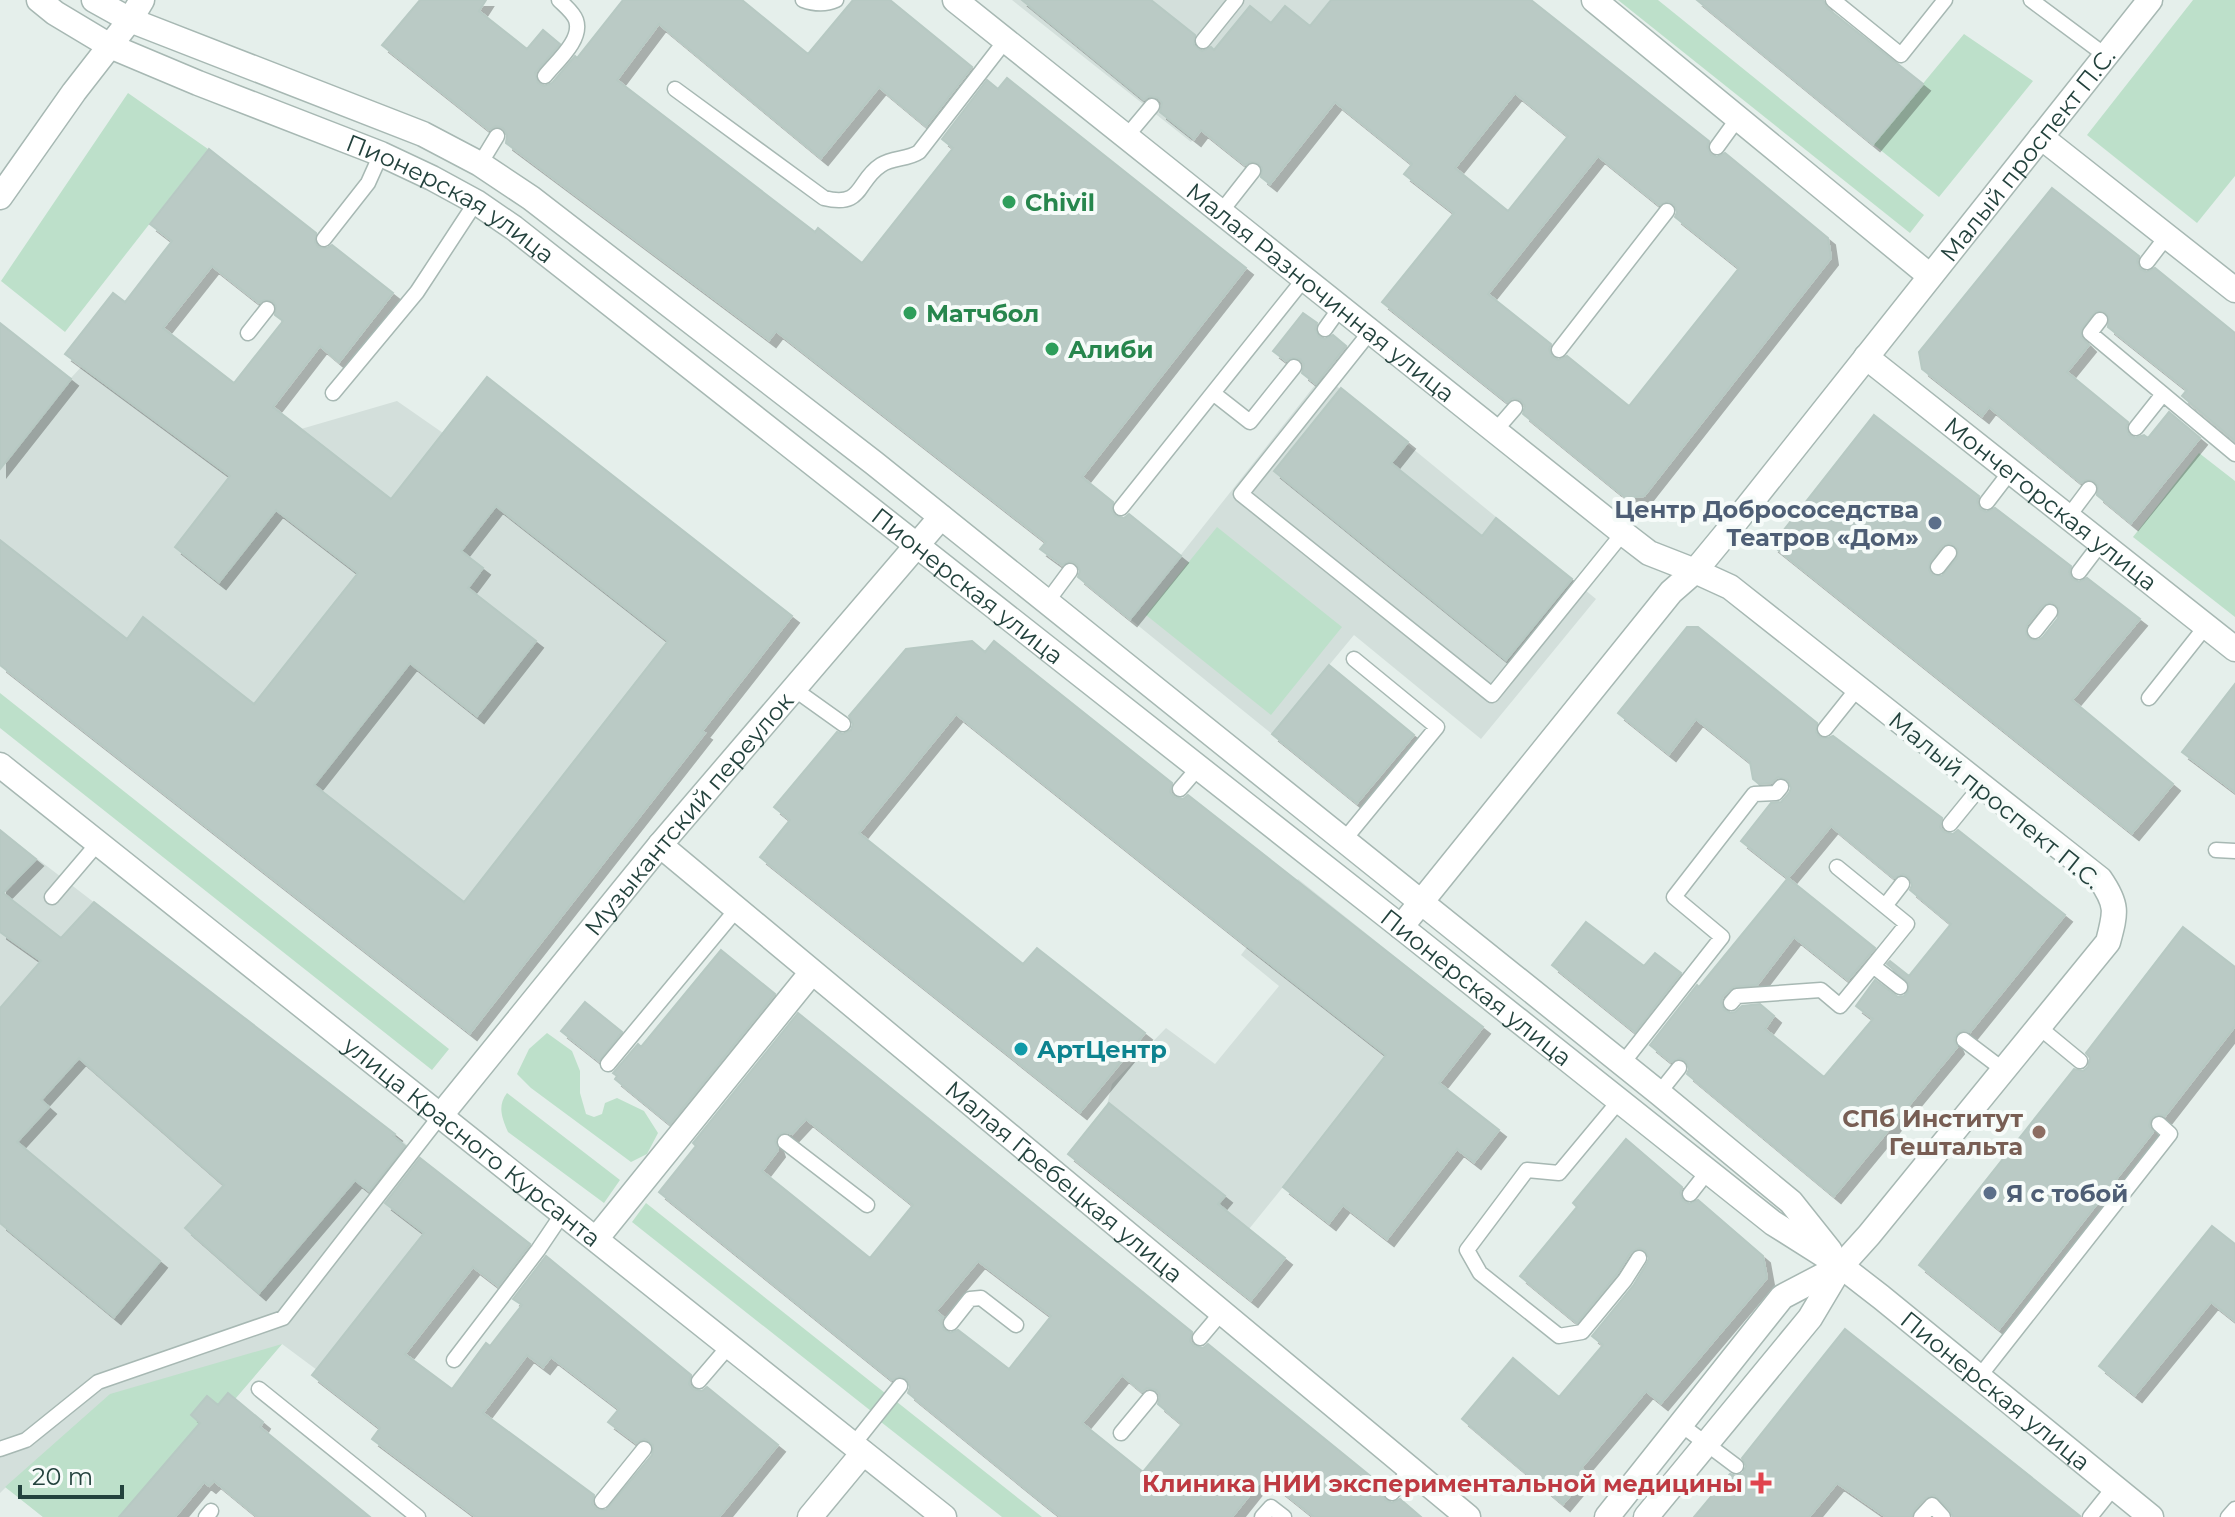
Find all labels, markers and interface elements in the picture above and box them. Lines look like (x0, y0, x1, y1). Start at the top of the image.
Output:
street label: Малый проспект П.С. (1934, 42, 2121, 267)
street label: Пионерская улица (342, 128, 561, 269)
street label: Малая Разночинная улица (1181, 176, 1461, 408)
place label: Chivil (1025, 188, 1095, 217)
marker: Chivil (1000, 193, 1018, 211)
place label: Матчбол (926, 299, 1039, 328)
marker: Матчбол (901, 304, 919, 322)
place label: Алиби (1068, 335, 1154, 364)
marker: Алиби (1043, 340, 1061, 358)
street label: Мончегорская улица (1939, 410, 2163, 597)
place label: Центр Добрососедства Театров «Дом» (1614, 495, 1919, 552)
street label: Пионерская улица (866, 501, 1069, 670)
marker: Центр Добрососедства Театров «Дом» (1926, 514, 1944, 532)
street label: Музыкантский переулок (578, 686, 799, 941)
street label: Малый проспект П.С. (1883, 705, 2107, 895)
street label: Пионерская улица (1375, 902, 1578, 1072)
street label: улица Красного Курсанта (337, 1029, 607, 1253)
place label: АртЦентр (1037, 1035, 1167, 1064)
marker: АртЦентр (1012, 1040, 1030, 1058)
street label: Малая Гребецкая улица (940, 1074, 1189, 1288)
place label: СПб Институт Гештальта (1842, 1104, 2023, 1161)
marker: СПб Институт Гештальта (2030, 1123, 2048, 1141)
place label: Я с тобой (2006, 1179, 2128, 1208)
marker: Я с тобой (1981, 1184, 1999, 1202)
street label: Пионерская улица (1895, 1305, 2096, 1476)
scale bar (20, 1449, 122, 1499)
text: 20 m (32, 1462, 93, 1491)
place label: Клиника НИИ экспериментальной медицины (1142, 1469, 1743, 1498)
marker: Клиника НИИ экспериментальной медицины (1750, 1472, 1772, 1494)

